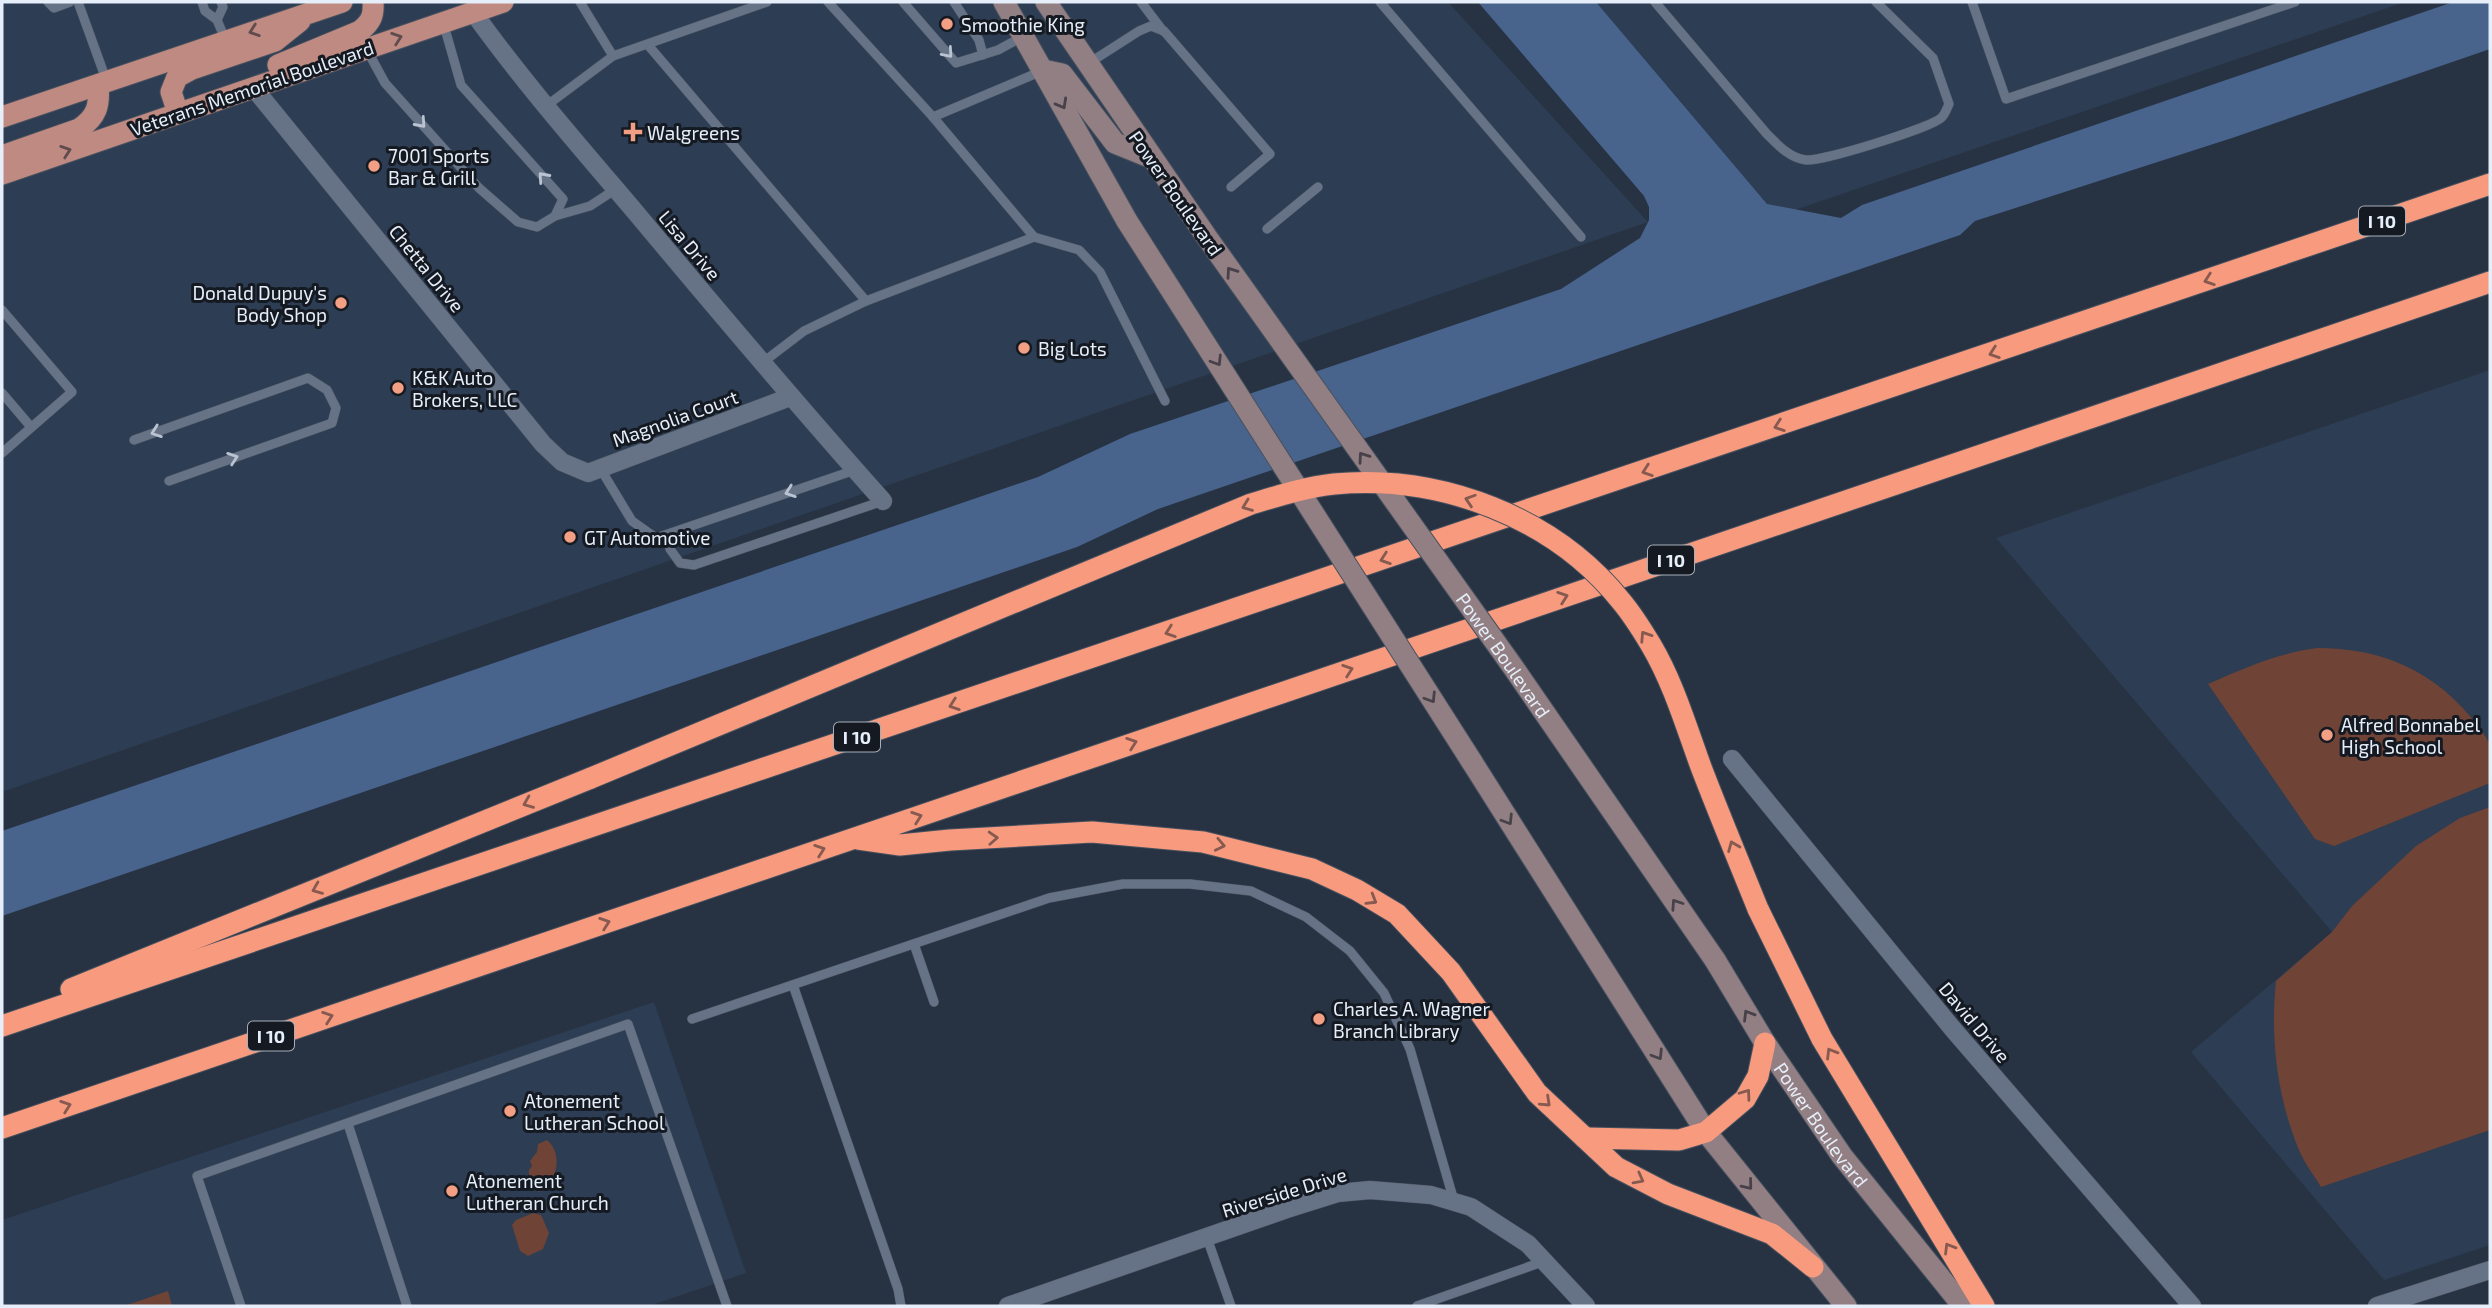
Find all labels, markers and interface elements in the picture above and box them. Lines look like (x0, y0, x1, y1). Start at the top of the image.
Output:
place label: Smoothie King (961, 13, 1085, 36)
marker: Smoothie King (939, 16, 955, 32)
one-way arrow (249, 23, 261, 38)
one-way arrow (391, 32, 403, 46)
street label: Veterans Memorial Boulevard (127, 35, 377, 141)
one-way arrow (940, 45, 952, 58)
one-way arrow (1054, 96, 1067, 109)
one-way arrow (413, 115, 425, 128)
place label: Walgreens (647, 121, 740, 144)
marker: Walgreens (625, 124, 641, 140)
street label: Power Boulevard (1124, 126, 1228, 260)
place label: 7001 Sports Bar & Grill (388, 144, 489, 189)
one-way arrow (60, 145, 72, 159)
marker: 7001 Sports Bar & Grill (366, 158, 382, 174)
one-way arrow (539, 173, 551, 186)
street label: Lisa Drive (654, 205, 726, 285)
road number: I 10 (2359, 206, 2405, 236)
street label: Chetta Drive (385, 219, 469, 317)
one-way arrow (1227, 267, 1239, 280)
one-way arrow (2204, 271, 2216, 286)
place label: Donald Dupuy's Body Shop (192, 281, 327, 326)
marker: Donald Dupuy's Body Shop (333, 295, 349, 311)
place label: Big Lots (1038, 337, 1107, 360)
marker: Big Lots (1016, 340, 1032, 356)
one-way arrow (1988, 345, 2001, 359)
one-way arrow (1208, 354, 1221, 367)
place label: K&K Auto Brokers, LLC (412, 366, 518, 411)
marker: K&K Auto Brokers, LLC (390, 380, 406, 396)
street label: Magnolia Court (609, 385, 741, 451)
one-way arrow (1773, 418, 1785, 432)
one-way arrow (150, 424, 162, 438)
one-way arrow (226, 452, 239, 466)
one-way arrow (1359, 452, 1371, 465)
one-way arrow (1642, 463, 1654, 477)
one-way arrow (785, 484, 797, 498)
one-way arrow (1464, 494, 1476, 508)
one-way arrow (1241, 498, 1253, 512)
place label: GT Automotive (584, 526, 710, 549)
marker: GT Automotive (562, 529, 578, 545)
road number: I 10 (1648, 546, 1694, 574)
one-way arrow (1380, 551, 1392, 565)
street label: Power Boulevard (1452, 588, 1556, 722)
one-way arrow (1556, 591, 1569, 605)
one-way arrow (1164, 624, 1176, 638)
one-way arrow (1641, 631, 1653, 644)
one-way arrow (1341, 664, 1353, 678)
one-way arrow (1422, 690, 1435, 703)
one-way arrow (949, 696, 961, 711)
place label: Alfred Bonnabel High School (2341, 713, 2480, 758)
road number: I 10 (834, 722, 880, 752)
marker: Alfred Bonnabel High School (2319, 727, 2335, 743)
one-way arrow (1126, 737, 1138, 752)
one-way arrow (522, 795, 534, 809)
one-way arrow (910, 811, 922, 825)
one-way arrow (1500, 812, 1513, 825)
one-way arrow (988, 830, 999, 845)
one-way arrow (1213, 837, 1225, 852)
one-way arrow (1727, 840, 1741, 853)
one-way arrow (814, 843, 826, 858)
one-way arrow (312, 881, 324, 895)
one-way arrow (1365, 891, 1378, 904)
one-way arrow (1672, 899, 1684, 912)
one-way arrow (598, 917, 610, 931)
street label: David Drive (1935, 977, 2015, 1067)
place label: Charles A. Wagner Branch Library (1333, 997, 1490, 1042)
one-way arrow (1743, 1010, 1756, 1023)
one-way arrow (322, 1011, 334, 1025)
marker: Charles A. Wagner Branch Library (1311, 1011, 1327, 1027)
road number: I 10 (248, 1021, 294, 1050)
one-way arrow (1649, 1048, 1662, 1061)
one-way arrow (1826, 1048, 1839, 1061)
street label: Power Boulevard (1770, 1058, 1874, 1191)
place label: Atonement Lutheran School (524, 1089, 665, 1134)
one-way arrow (1738, 1089, 1750, 1102)
one-way arrow (1538, 1093, 1551, 1106)
one-way arrow (60, 1100, 72, 1114)
marker: Atonement Lutheran School (502, 1103, 518, 1119)
street label: Riverside Drive (1219, 1162, 1349, 1222)
place label: Atonement Lutheran Church (466, 1169, 609, 1214)
one-way arrow (1632, 1170, 1644, 1184)
one-way arrow (1740, 1178, 1753, 1190)
marker: Atonement Lutheran Church (444, 1183, 460, 1199)
one-way arrow (1944, 1242, 1957, 1255)

